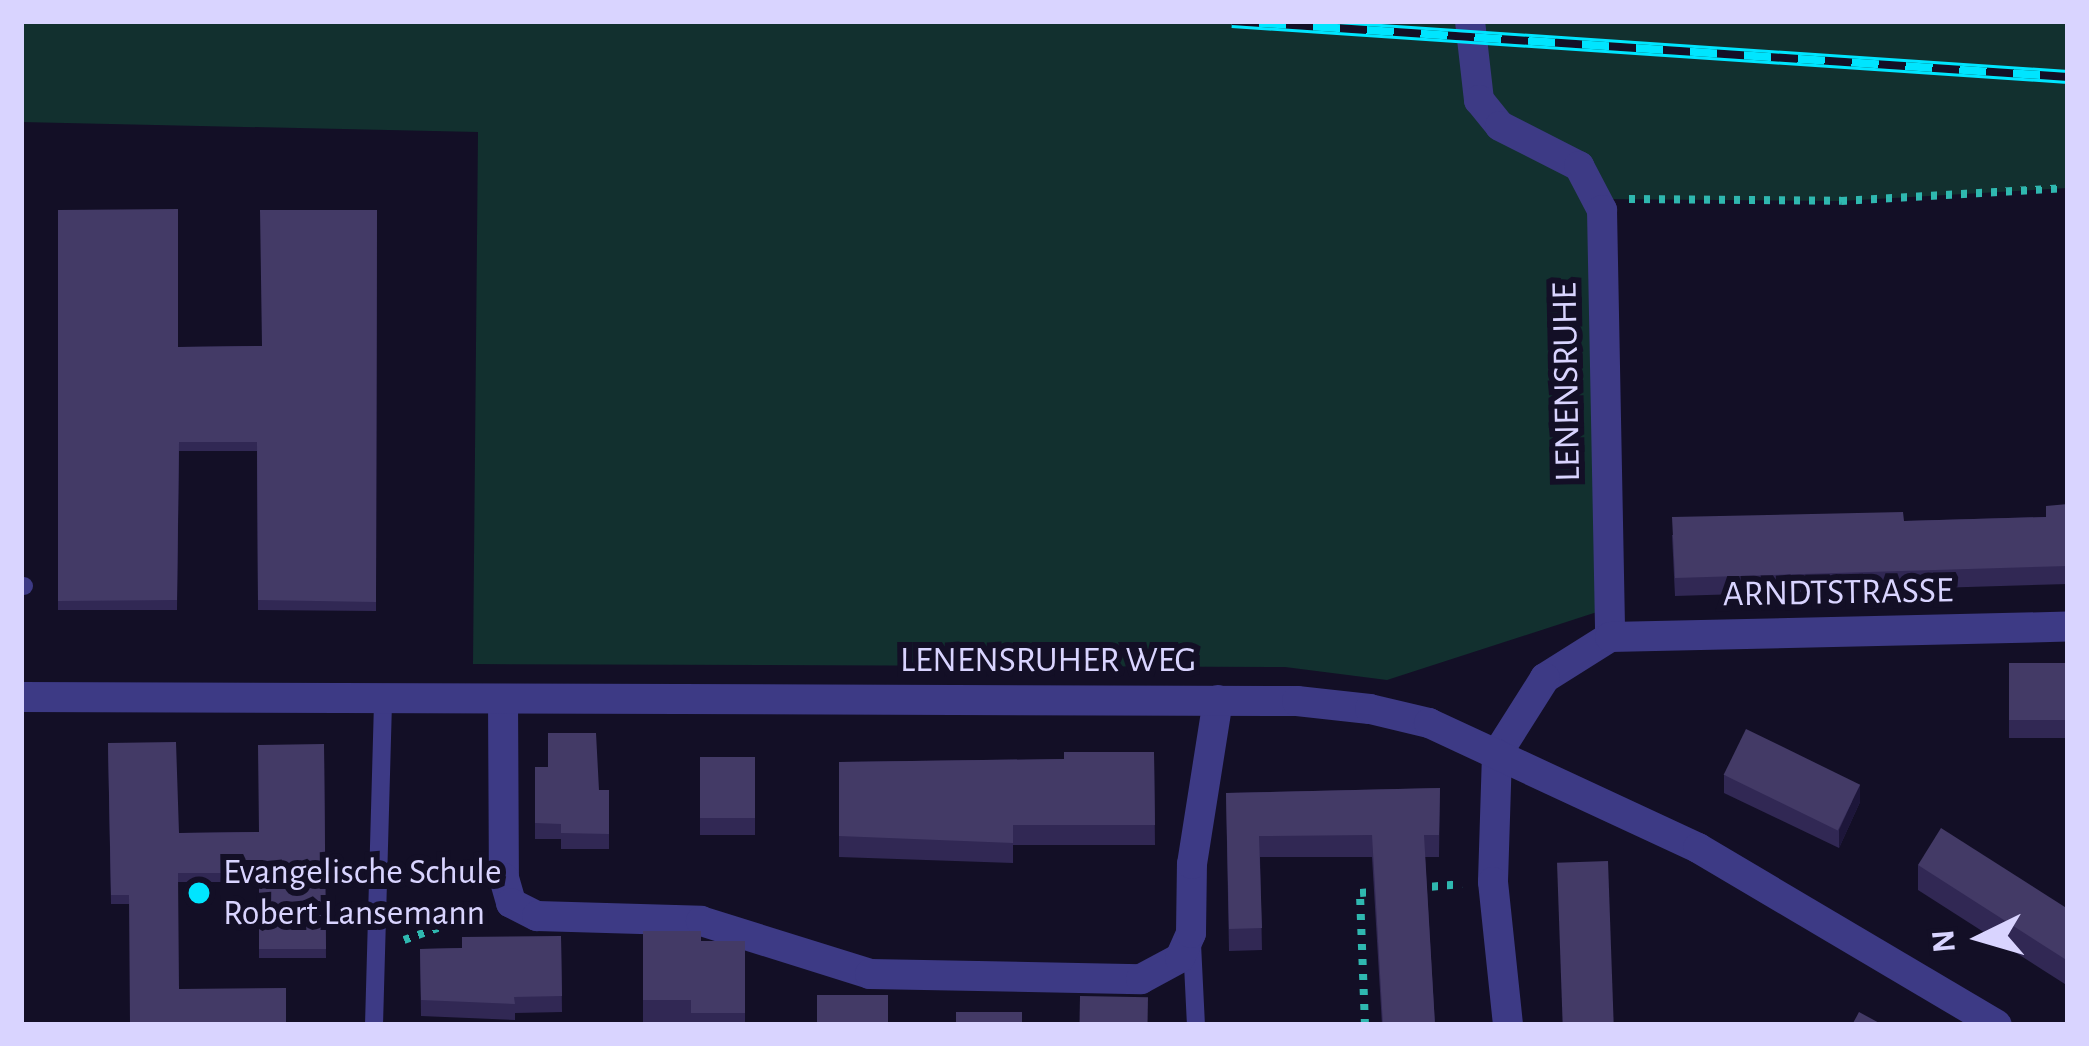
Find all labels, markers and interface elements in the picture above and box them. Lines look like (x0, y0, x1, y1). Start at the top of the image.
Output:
street label: LENENSRUHE (1544, 282, 1590, 482)
street label: ARNDTSTRASSE (1722, 569, 1954, 617)
street label: LENENSRUHER WEG (900, 639, 1196, 683)
place label: Evangelische Schule Robert Lansemann (223, 850, 502, 935)
north arrow (1921, 878, 2041, 998)
marker: Evangelische Schule Robert Lansemann (186, 880, 212, 906)
text: N (1927, 928, 1962, 954)

